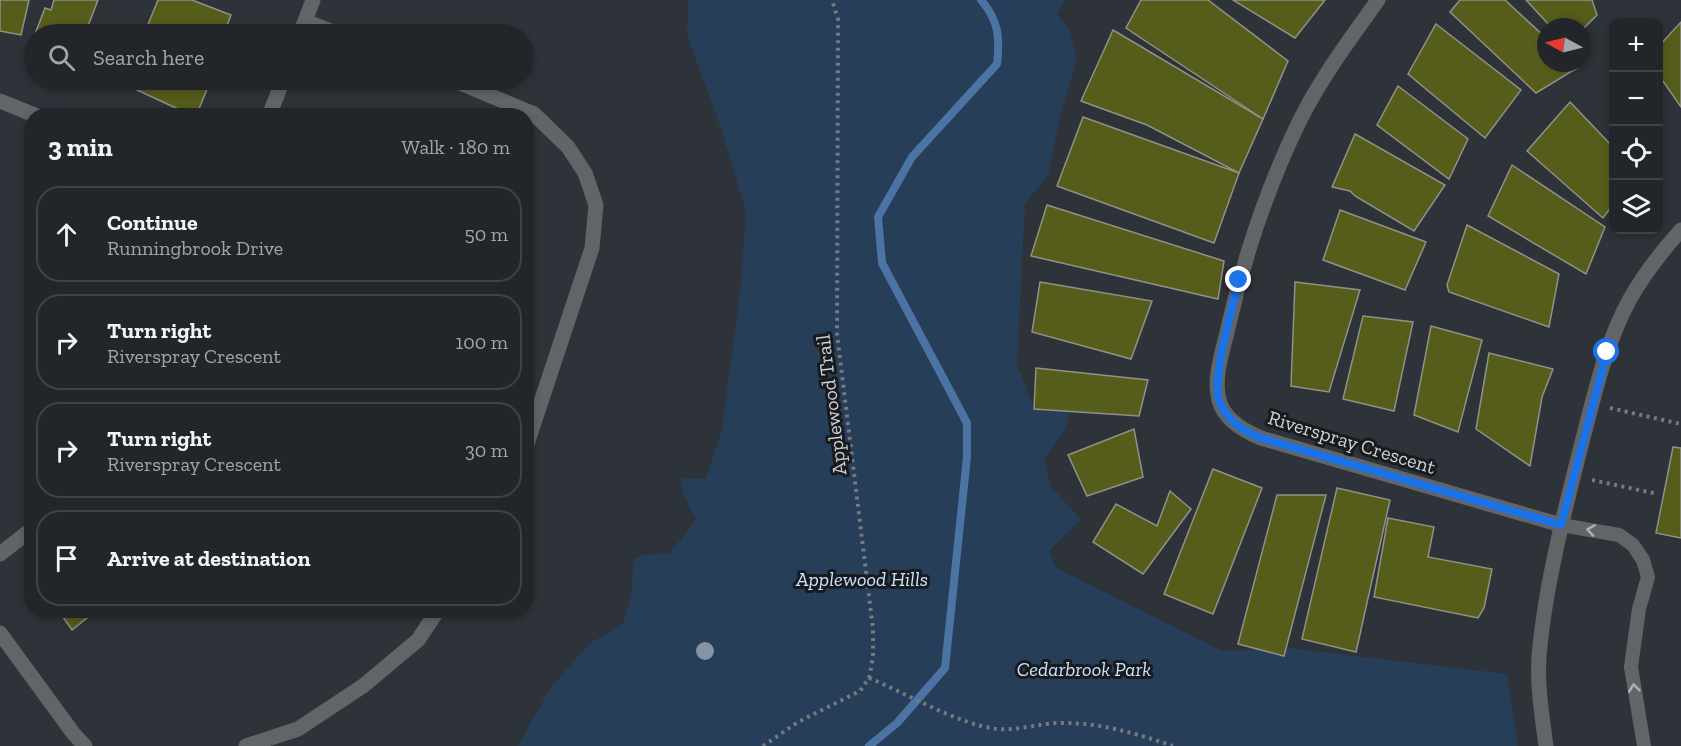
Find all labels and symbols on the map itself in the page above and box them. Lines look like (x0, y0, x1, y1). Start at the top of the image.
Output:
north arrow (1537, 18, 1591, 72)
route end (1225, 266, 1251, 292)
street label: Applewood Trail (810, 333, 852, 477)
route start (1593, 338, 1619, 364)
street label: Riverspray Crescent (1265, 405, 1439, 479)
one-way arrow (1586, 524, 1596, 537)
park label: Applewood Hills (795, 567, 928, 591)
park label: Cedarbrook Park (1017, 657, 1151, 681)
one-way arrow (1628, 684, 1641, 693)

